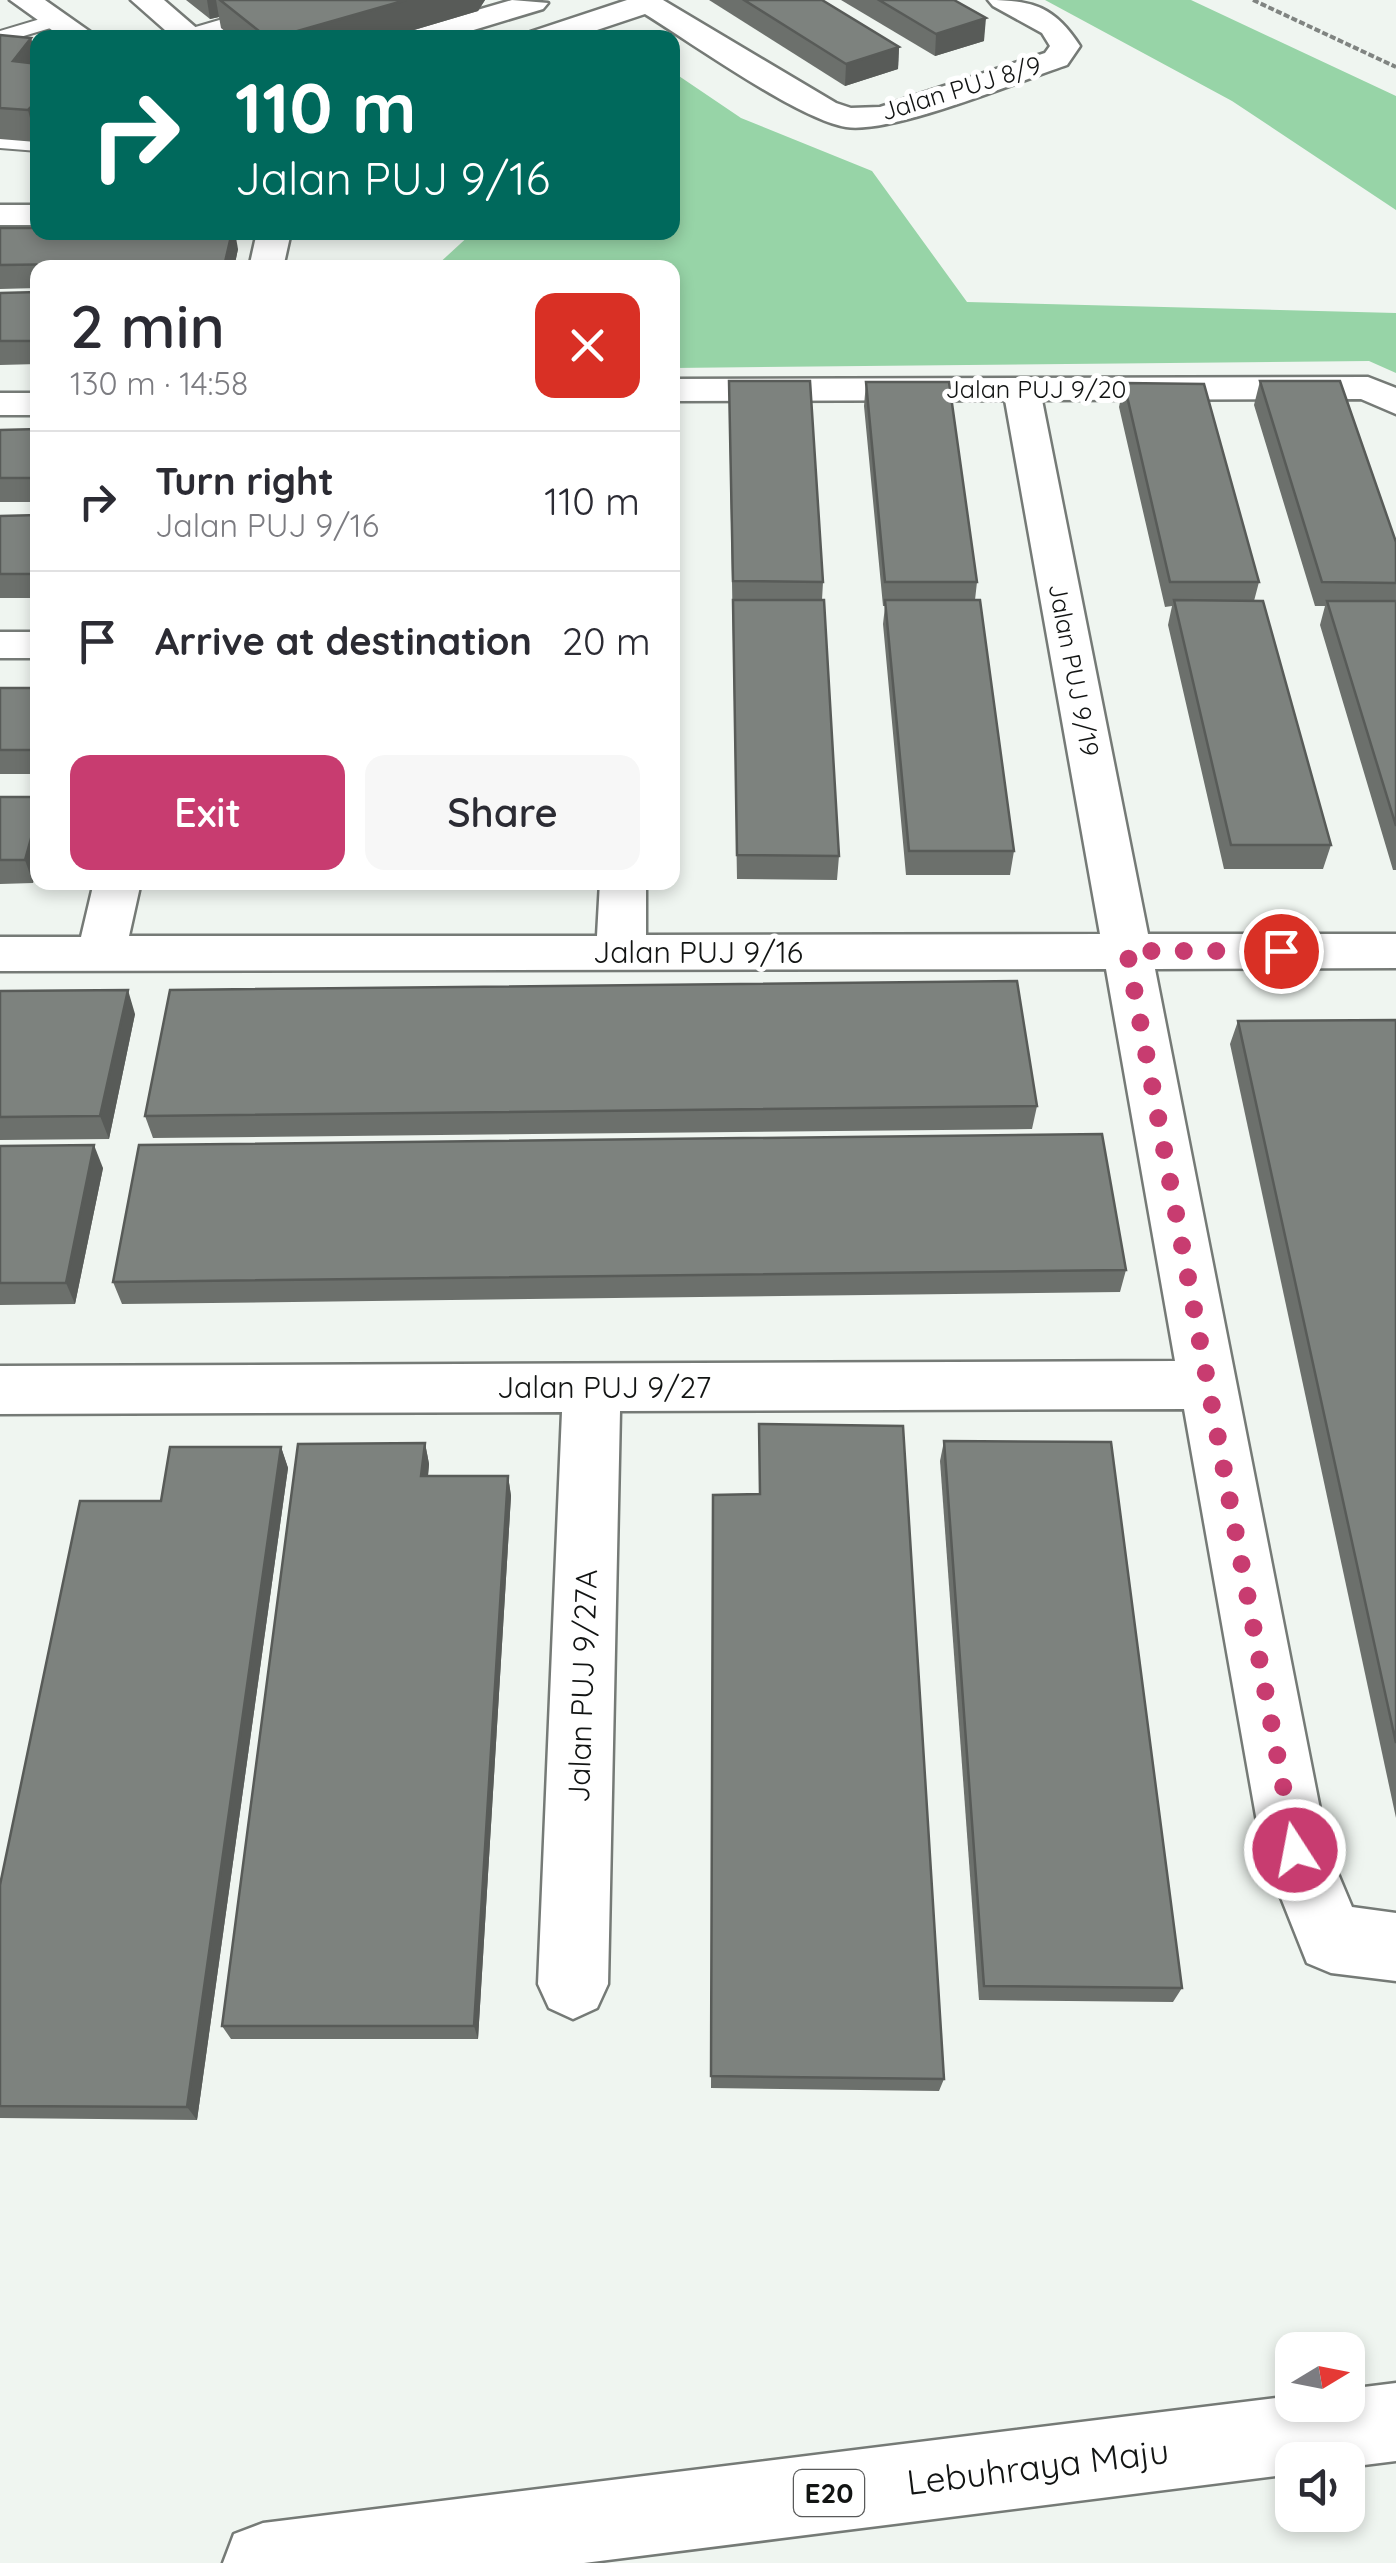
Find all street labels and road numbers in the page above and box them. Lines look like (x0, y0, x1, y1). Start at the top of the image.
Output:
street label: Jalan PUJ 8/9 (877, 48, 1045, 127)
street label: Jalan PUJ 9/20 (946, 373, 1126, 404)
street label: Jalan PUJ 9/19 (1043, 581, 1106, 759)
street label: Jalan PUJ 9/16 (593, 933, 803, 971)
street label: Jalan PUJ 9/27 (497, 1368, 711, 1406)
street label: Jalan PUJ 9/27A (559, 1569, 605, 1803)
street label: Lebuhraya Maju (904, 2428, 1171, 2504)
road number: E20 (794, 2470, 864, 2516)

